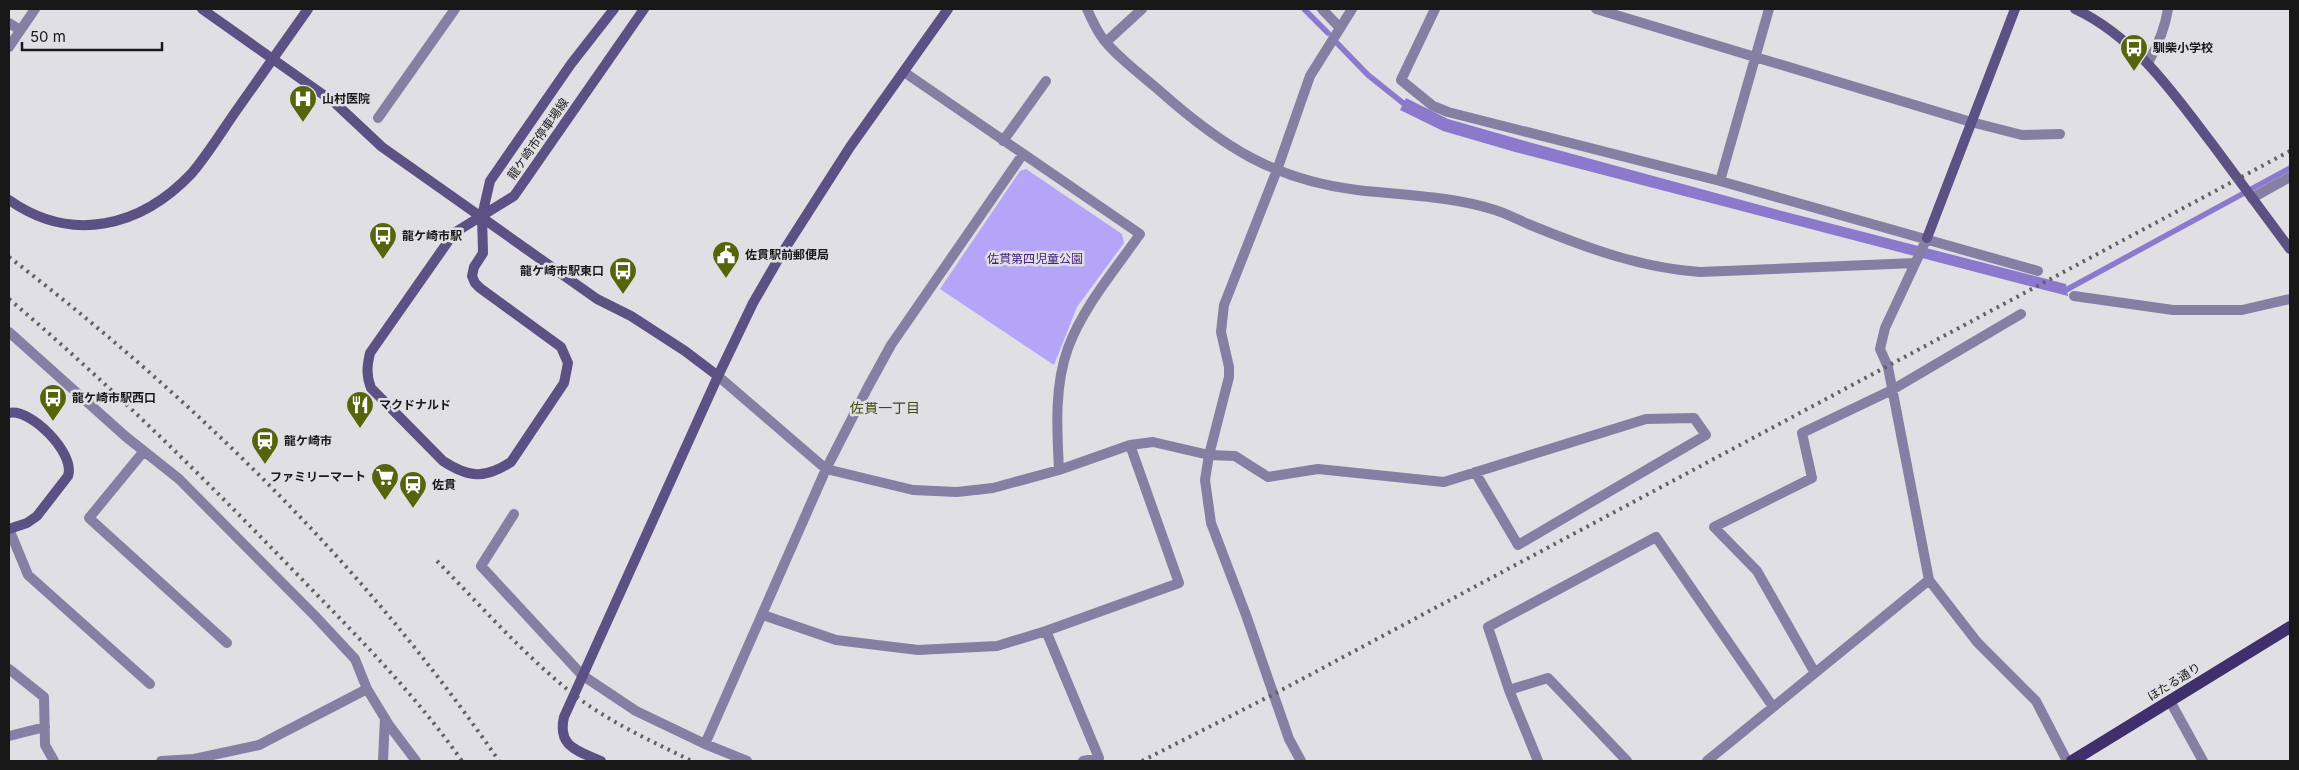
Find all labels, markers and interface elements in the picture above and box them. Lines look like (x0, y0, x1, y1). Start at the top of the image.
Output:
scale bar (22, 20, 162, 52)
text: 50 m (30, 27, 66, 46)
bus stop icon: 馴柴小学校 (2119, 33, 2149, 72)
place label: 馴柴小学校 (2153, 40, 2213, 55)
hospital icon: 山村医院 (288, 84, 318, 123)
place label: 山村医院 (322, 91, 370, 106)
street label: 龍ケ崎市停車場線 (504, 95, 571, 182)
bus stop icon: 龍ケ崎市駅 (368, 221, 398, 260)
place label: 龍ケ崎市駅 (402, 228, 462, 243)
public building icon: 佐貫駅前郵便局 (711, 240, 741, 279)
place label: 佐貫駅前郵便局 (745, 247, 829, 262)
park label: 佐貫第四児童公園 (987, 251, 1083, 266)
bus stop icon: 龍ケ崎市駅東口 (608, 256, 638, 295)
place label: 龍ケ崎市駅東口 (520, 263, 604, 278)
bus stop icon: 龍ケ崎市駅西口 (38, 383, 68, 422)
place label: 龍ケ崎市駅西口 (72, 390, 156, 405)
restaurant icon: マクドナルド (345, 390, 375, 429)
place label: マクドナルド (379, 397, 451, 412)
district label: 佐貫一丁目 (850, 399, 920, 416)
station icon: 龍ケ崎市 (250, 426, 280, 465)
place label: 龍ケ崎市 (284, 433, 332, 448)
supermarket icon: ファミリーマート (370, 462, 400, 501)
place label: ファミリーマート (270, 469, 366, 484)
station icon: 佐貫 (398, 470, 428, 509)
place label: 佐貫 (432, 477, 456, 492)
street label: ほたる通り (2144, 659, 2203, 704)

